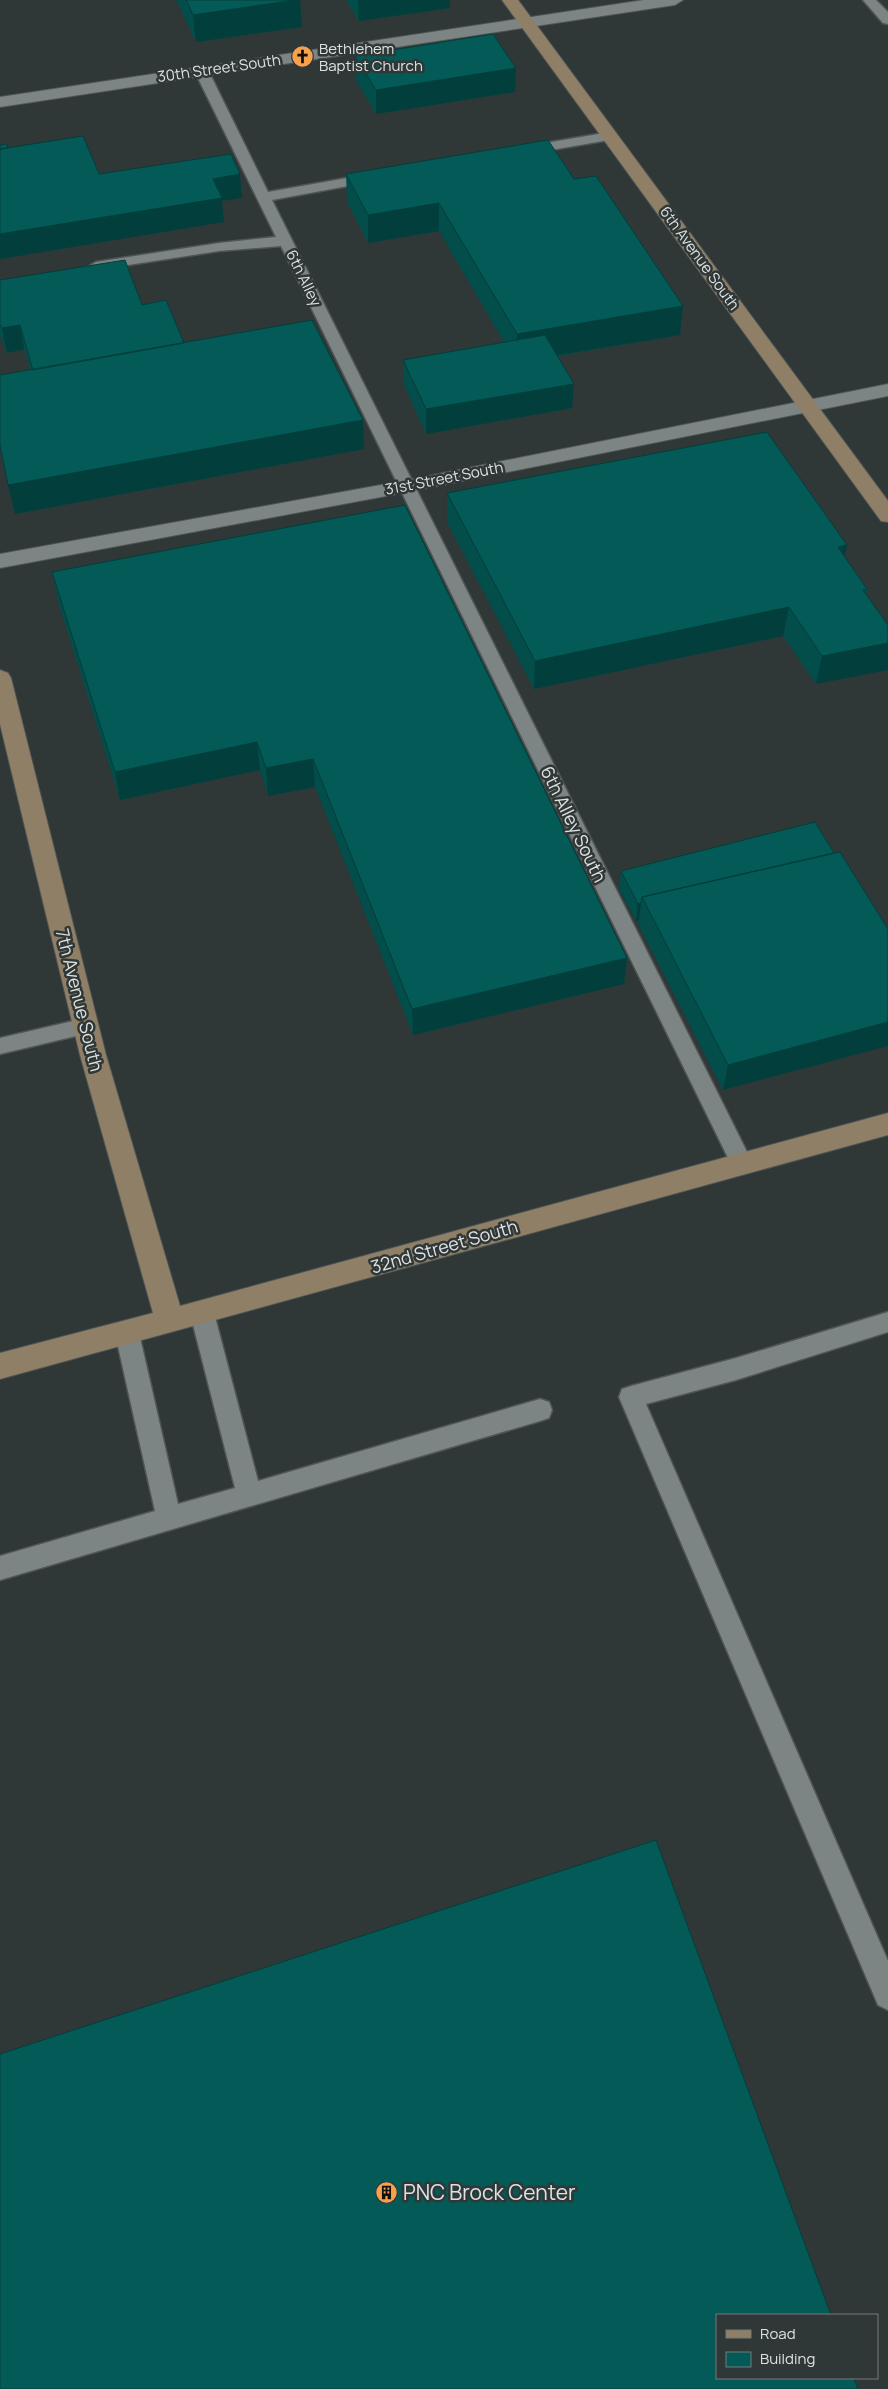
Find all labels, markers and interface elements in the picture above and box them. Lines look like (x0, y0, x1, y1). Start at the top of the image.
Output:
place label: Bethlehem Baptist Church (319, 38, 423, 76)
church icon: Bethlehem Baptist Church (291, 45, 315, 69)
street label: 30th Street South (156, 49, 282, 87)
street label: 6th Avenue South (655, 202, 745, 314)
street label: 6th Alley (281, 246, 327, 310)
street label: 31st Street South (383, 456, 505, 500)
street label: 6th Alley South (536, 762, 612, 886)
street label: 7th Avenue South (51, 926, 109, 1074)
street label: 32nd Street South (368, 1214, 520, 1278)
place label: PNC Brock Center (403, 2178, 576, 2206)
building icon: PNC Brock Center (375, 2180, 399, 2204)
legend (716, 2314, 878, 2379)
text: Road (760, 2323, 796, 2344)
text: Building (760, 2348, 815, 2369)

